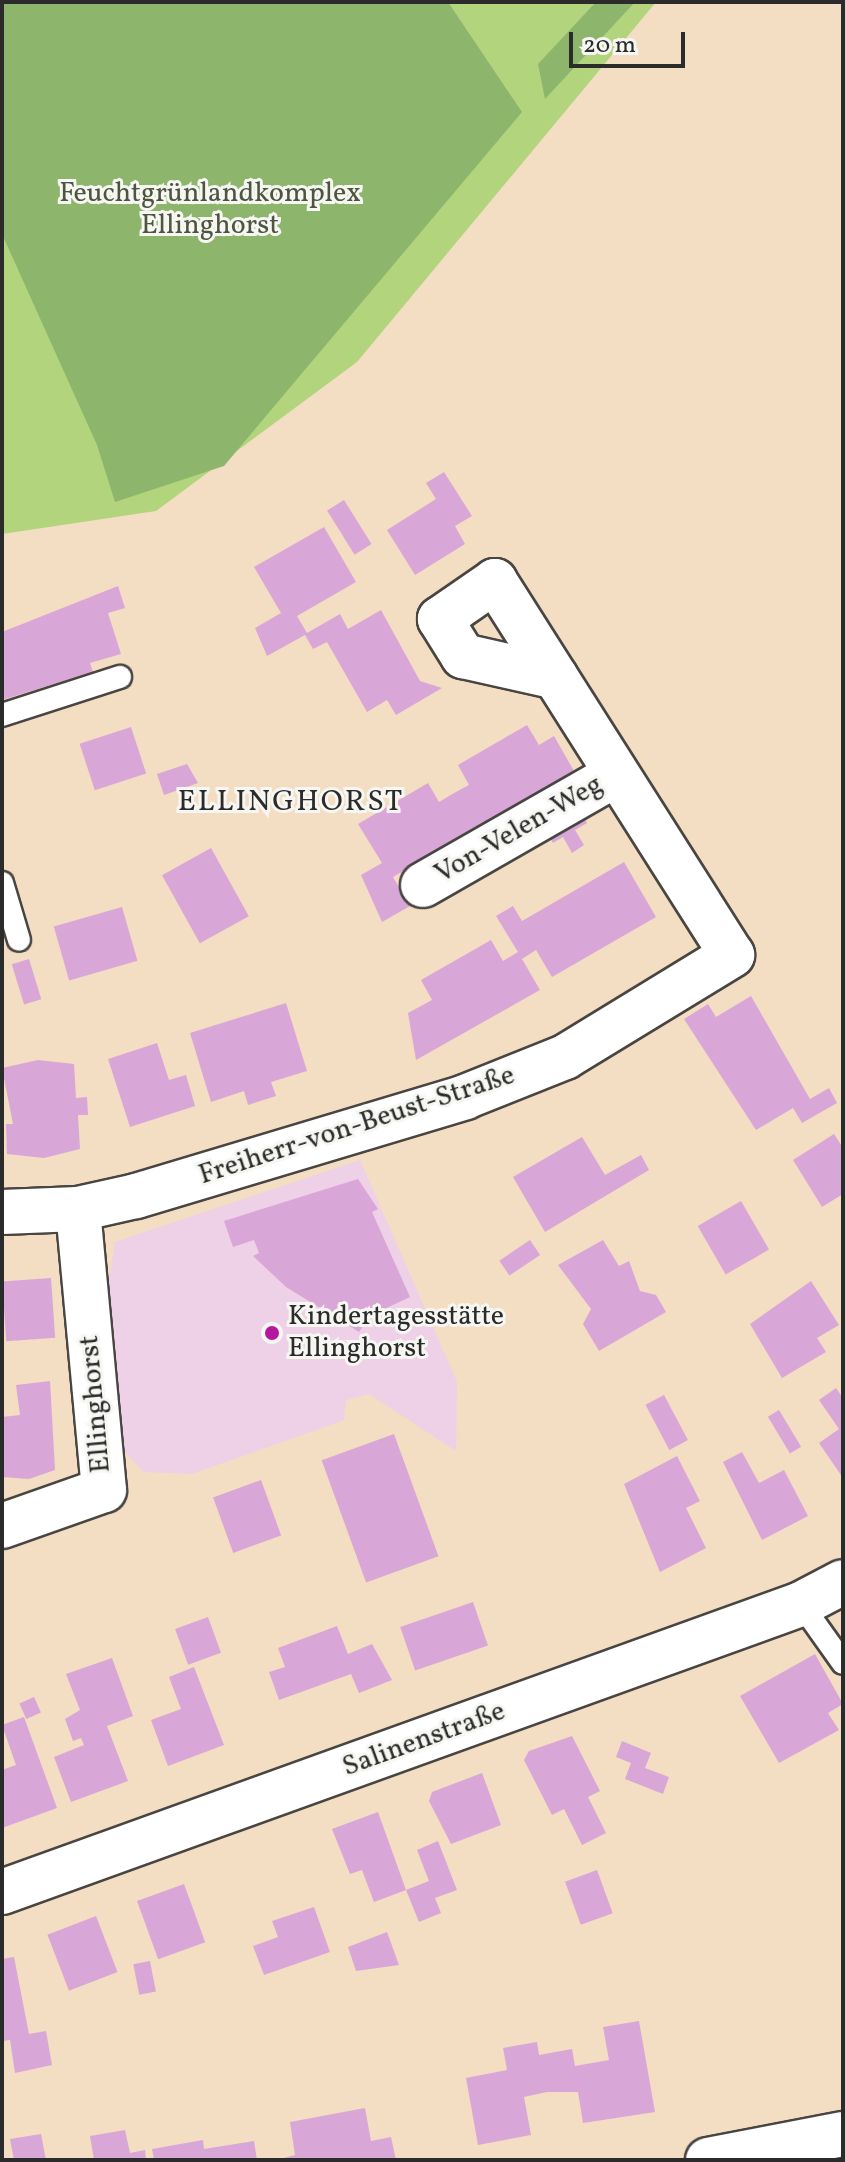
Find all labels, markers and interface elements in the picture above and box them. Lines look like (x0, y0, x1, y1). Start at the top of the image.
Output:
scale bar (573, 16, 689, 66)
text: 20 m (583, 29, 636, 63)
park label: Feuchtgrünlandkomplex Ellinghorst (59, 177, 361, 243)
street label: Von-Velen-Weg (429, 768, 609, 892)
district label: ELLINGHORST (178, 784, 404, 820)
street label: Freiherr-von-Beust-Straße (195, 1059, 519, 1193)
place label: Kindertagesstätte Ellinghorst (288, 1300, 504, 1366)
marker: Kindertagesstätte Ellinghorst (263, 1324, 281, 1342)
street label: Ellinghorst (73, 1334, 119, 1474)
street label: Salinenstraße (338, 1695, 510, 1785)

